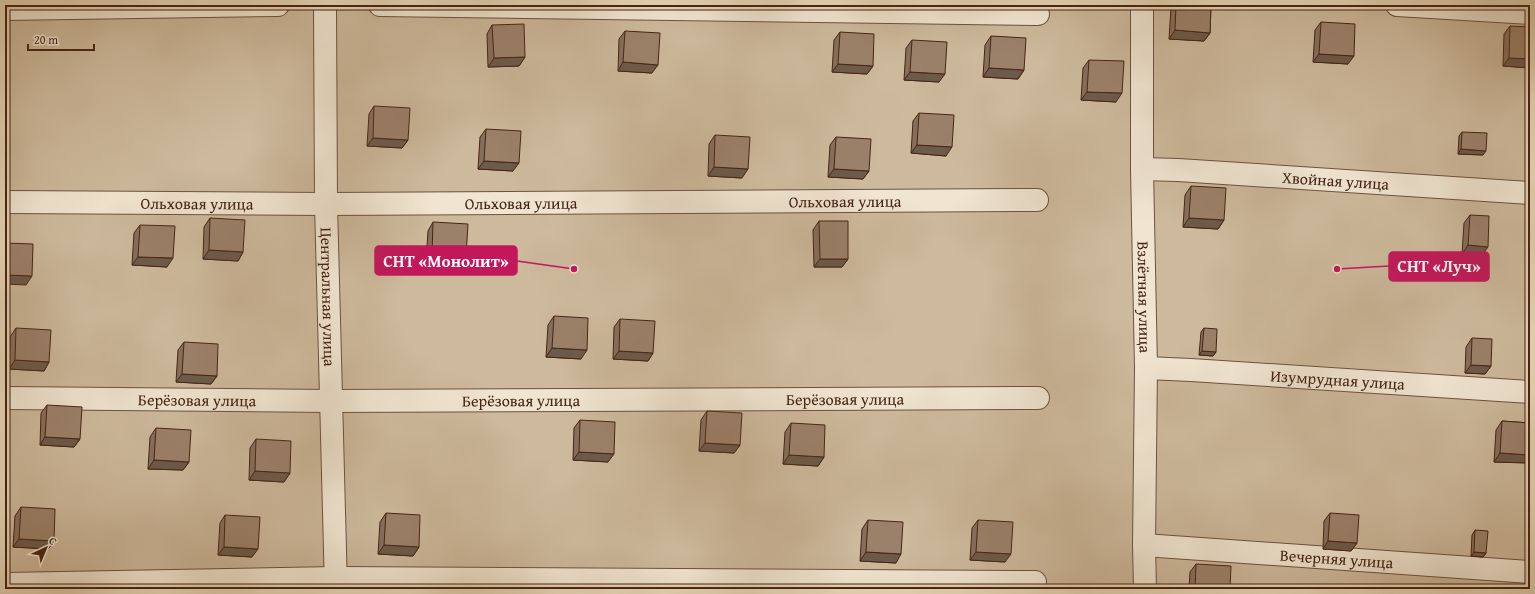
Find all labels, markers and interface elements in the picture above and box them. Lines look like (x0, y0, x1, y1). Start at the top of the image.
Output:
scale bar (28, 26, 94, 52)
text: 20 m (34, 31, 58, 48)
street label: Хвойная улица (1281, 165, 1390, 196)
street label: Ольховая улица (789, 189, 902, 213)
street label: Ольховая улица (141, 191, 254, 216)
street label: Ольховая улица (465, 191, 578, 215)
street label: Центральная улица (315, 227, 342, 367)
street label: Взлётная улица (1131, 241, 1158, 354)
callout: СНТ «Монолит» (375, 246, 517, 275)
text: СНТ «Монолит» (383, 248, 509, 273)
callout: СНТ «Луч» (1389, 252, 1489, 281)
text: СНТ «Луч» (1397, 253, 1481, 278)
street label: Изумрудная улица (1270, 363, 1406, 396)
street label: Берёзовая улица (138, 387, 257, 412)
street label: Берёзовая улица (786, 387, 904, 411)
street label: Берёзовая улица (462, 388, 580, 412)
north arrow (26, 528, 66, 568)
text: С (45, 533, 61, 549)
street label: Вечерняя улица (1279, 543, 1394, 574)

